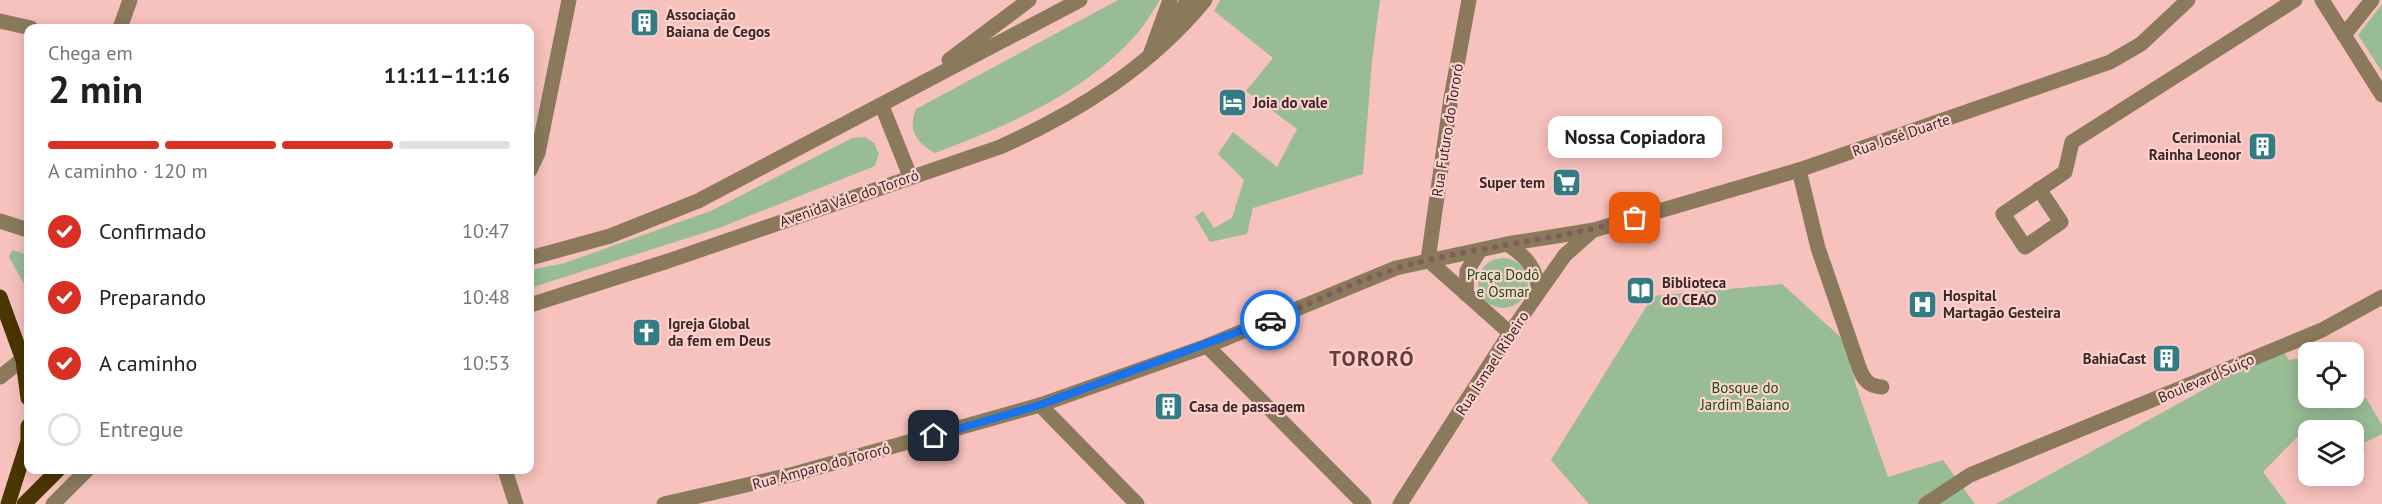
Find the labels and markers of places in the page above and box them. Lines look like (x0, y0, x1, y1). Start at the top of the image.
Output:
place label: Associação Baiana de Cegos (666, 5, 770, 41)
building icon: Associação Baiana de Cegos (629, 7, 661, 39)
hotel icon: Joia do vale (1216, 86, 1248, 118)
place label: Joia do vale (1252, 93, 1328, 112)
callout: Nossa Copiadora (1548, 116, 1722, 158)
place label: Cerimonial Rainha Leonor (2149, 128, 2242, 164)
building icon: Cerimonial Rainha Leonor (2246, 130, 2278, 162)
supermarket icon: Super tem (1550, 166, 1582, 198)
place label: Super tem (1479, 173, 1545, 192)
pin (1609, 192, 1660, 243)
place label: Biblioteca do CEAO (1662, 273, 1726, 309)
library icon: Biblioteca do CEAO (1625, 275, 1657, 307)
place label: Hospital Martagão Gesteira (1943, 286, 2061, 322)
hospital icon: Hospital Martagão Gesteira (1906, 288, 1938, 320)
place label: Igreja Global da fem em Deus (668, 314, 771, 350)
church icon: Igreja Global da fem em Deus (631, 316, 663, 348)
building icon: BahiaCast (2151, 342, 2183, 374)
place label: BahiaCast (2083, 349, 2147, 368)
building icon: Casa de passagem (1152, 390, 1184, 422)
place label: Casa de passagem (1189, 397, 1305, 416)
pin (908, 410, 959, 461)

